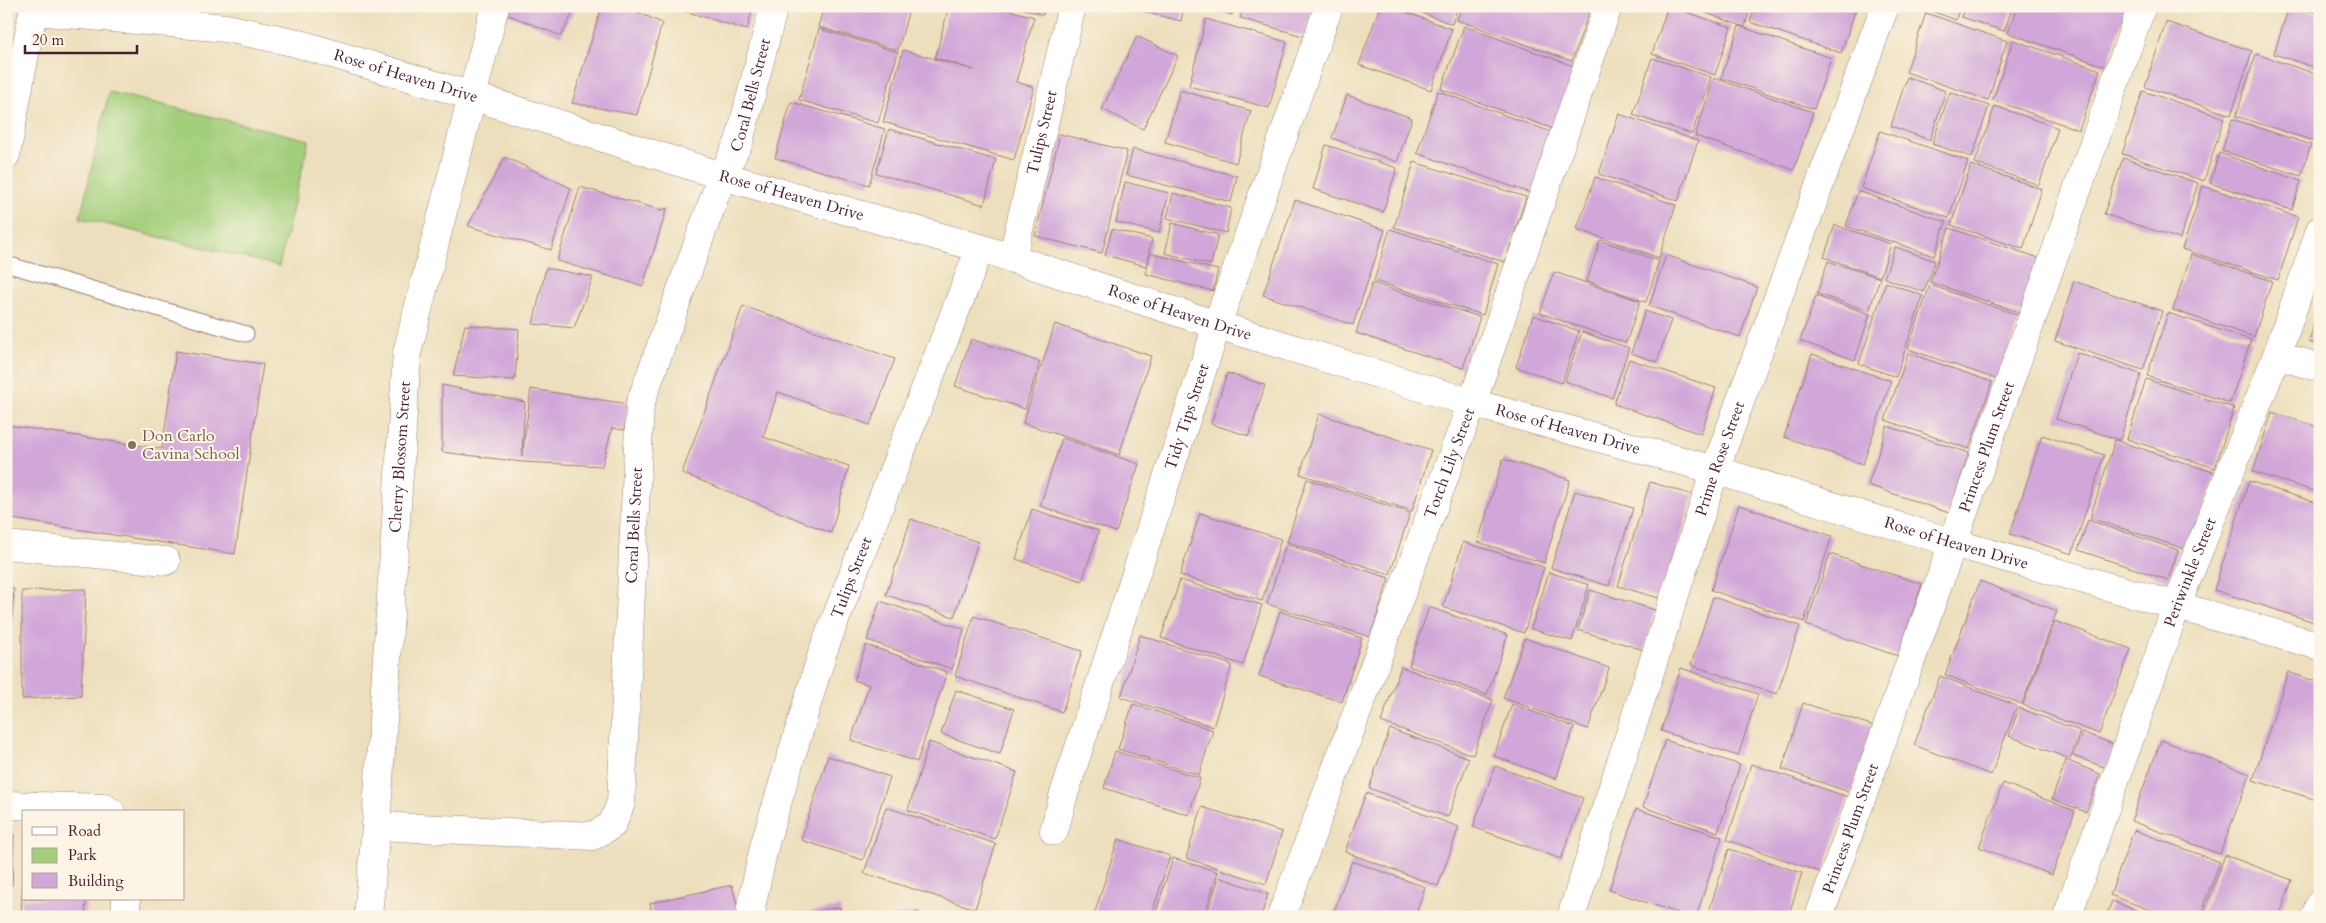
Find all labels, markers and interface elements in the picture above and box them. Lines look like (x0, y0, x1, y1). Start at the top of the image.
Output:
scale bar (25, 22, 138, 54)
text: 20 m (32, 30, 64, 50)
street label: Coral Bells Street (725, 36, 776, 156)
street label: Rose of Heaven Drive (331, 44, 481, 108)
street label: Tulips Street (1021, 88, 1063, 177)
street label: Rose of Heaven Drive (717, 165, 867, 226)
street label: Rose of Heaven Drive (1105, 279, 1254, 346)
street label: Tidy Tips Street (1159, 361, 1215, 473)
street label: Princess Plum Street (1954, 379, 2020, 515)
street label: Cherry Blossom Street (384, 381, 416, 534)
street label: Prime Rose Street (1690, 398, 1750, 519)
street label: Rose of Heaven Drive (1493, 399, 1643, 460)
street label: Torch Lily Street (1419, 405, 1480, 522)
place label: Don Carlo Cavina School (142, 425, 240, 465)
marker: Don Carlo Cavina School (126, 439, 138, 451)
street label: Coral Bells Street (620, 467, 648, 584)
street label: Rose of Heaven Drive (1882, 512, 2031, 575)
street label: Periwinkle Street (2159, 514, 2222, 630)
street label: Tulips Street (826, 534, 877, 622)
street label: Princess Plum Street (1817, 760, 1884, 897)
legend (22, 810, 185, 900)
text: Road (68, 821, 101, 841)
text: Park (68, 845, 97, 865)
text: Building (68, 871, 124, 891)

